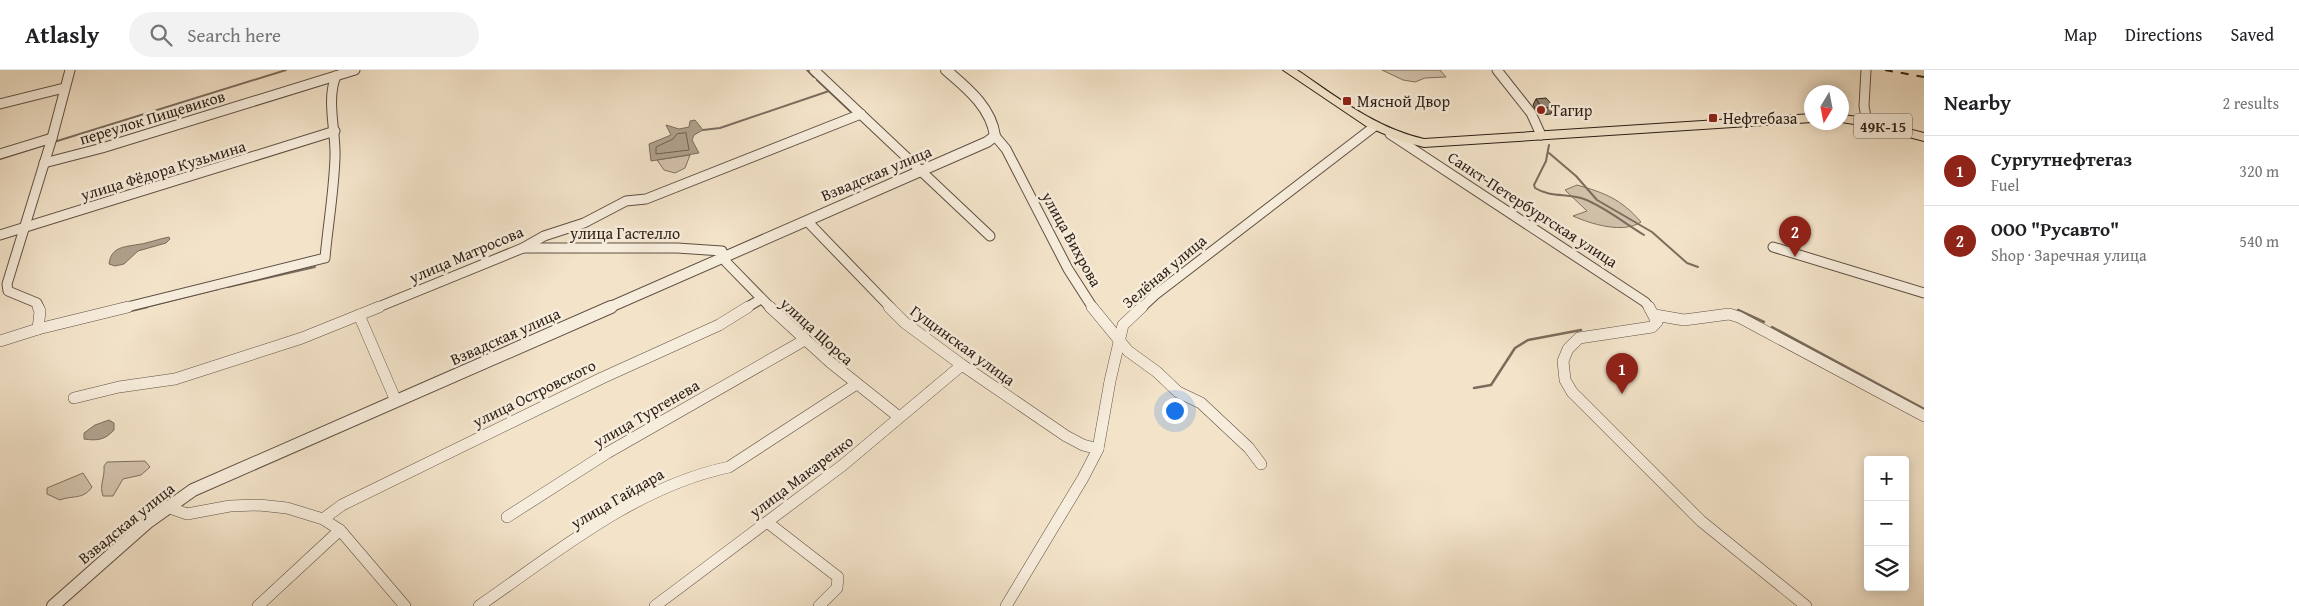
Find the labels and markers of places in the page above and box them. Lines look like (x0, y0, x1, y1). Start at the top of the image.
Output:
place label: Мясной Двор (1357, 89, 1450, 113)
marker: Мясной Двор (1341, 95, 1353, 107)
place label: Тагир (1551, 98, 1593, 122)
marker: Тагир (1535, 104, 1547, 116)
place label: Нефтебаза (1723, 106, 1798, 130)
marker: Нефтебаза (1707, 112, 1719, 124)
pin: 2 (1779, 216, 1811, 257)
pin: 1 (1606, 353, 1638, 394)

